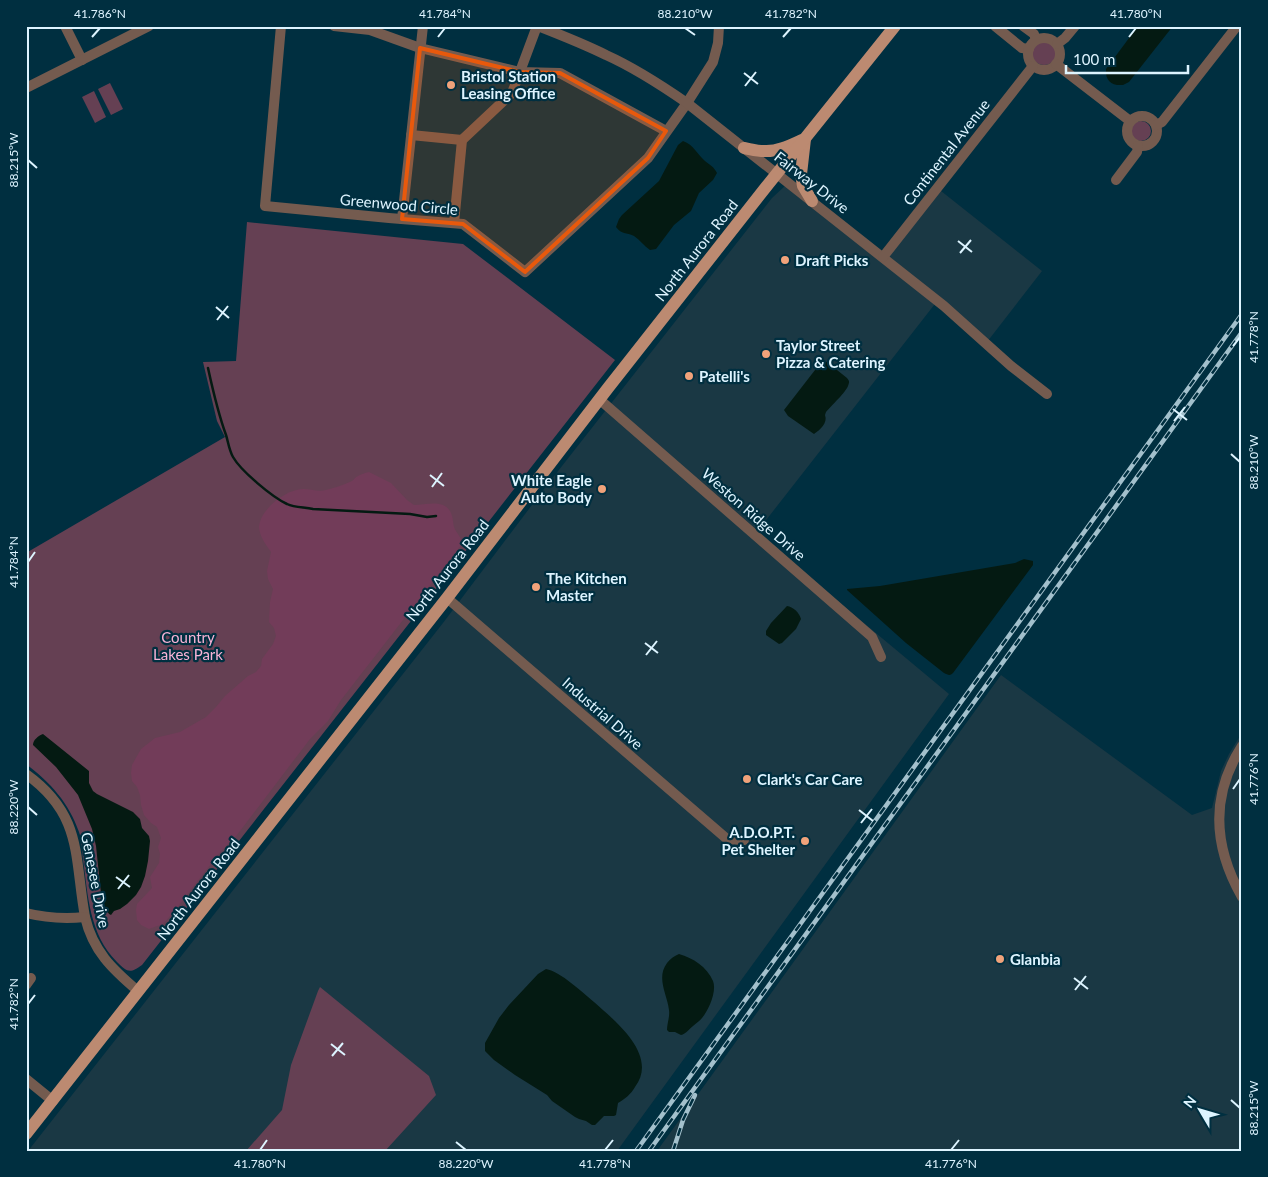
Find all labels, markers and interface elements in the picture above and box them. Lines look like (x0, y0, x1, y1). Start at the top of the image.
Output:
text: 41.786°N (74, 6, 126, 21)
text: 41.784°N (419, 6, 471, 21)
text: 88.210°W (657, 6, 713, 21)
text: 41.782°N (765, 6, 817, 21)
text: 41.780°N (1110, 6, 1162, 21)
scale bar (1066, 42, 1188, 74)
text: 100 m (1073, 50, 1115, 68)
place label: Bristol Station Leasing Office (461, 67, 556, 102)
marker: Bristol Station Leasing Office (445, 79, 457, 91)
street label: Continental Avenue (899, 95, 993, 209)
text: 88.215°W (6, 132, 21, 188)
street label: Fairway Drive (771, 147, 853, 217)
street label: Greenwood Circle (339, 190, 459, 218)
street label: North Aurora Road (651, 196, 741, 304)
place label: Draft Picks (795, 251, 869, 269)
marker: Draft Picks (779, 254, 791, 266)
text: 41.778°N (1246, 311, 1261, 363)
place label: Taylor Street Pizza & Catering (776, 336, 885, 371)
marker: Taylor Street Pizza & Catering (760, 348, 772, 360)
place label: Patelli's (699, 367, 750, 385)
marker: Patelli's (683, 370, 695, 382)
text: 88.210°W (1246, 434, 1261, 490)
street label: Weston Ridge Drive (698, 464, 810, 564)
place label: White Eagle Auto Body (511, 471, 592, 506)
marker: White Eagle Auto Body (596, 483, 608, 495)
street label: North Aurora Road (402, 516, 492, 624)
text: 41.784°N (6, 536, 21, 588)
place label: The Kitchen Master (546, 569, 627, 604)
marker: The Kitchen Master (530, 581, 542, 593)
park label: Country Lakes Park (153, 628, 223, 663)
street label: Industrial Drive (559, 673, 647, 753)
text: 41.776°N (1246, 753, 1261, 805)
place label: Clark's Car Care (757, 770, 862, 788)
marker: Clark's Car Care (741, 773, 753, 785)
text: 88.220°W (6, 779, 21, 835)
place label: A.D.O.P.T. Pet Shelter (721, 823, 795, 858)
street label: Genesee Drive (78, 831, 114, 929)
street label: North Aurora Road (153, 835, 243, 943)
marker: A.D.O.P.T. Pet Shelter (799, 835, 811, 847)
place label: Glanbia (1010, 950, 1061, 968)
marker: Glanbia (994, 953, 1006, 965)
text: 41.782°N (6, 978, 21, 1030)
text: 88.215°W (1246, 1080, 1261, 1136)
north arrow (1176, 1084, 1226, 1134)
text: N (1179, 1092, 1199, 1111)
text: 41.780°N (234, 1156, 286, 1171)
text: 88.220°W (438, 1156, 494, 1171)
text: 41.778°N (579, 1156, 631, 1171)
text: 41.776°N (925, 1156, 977, 1171)

